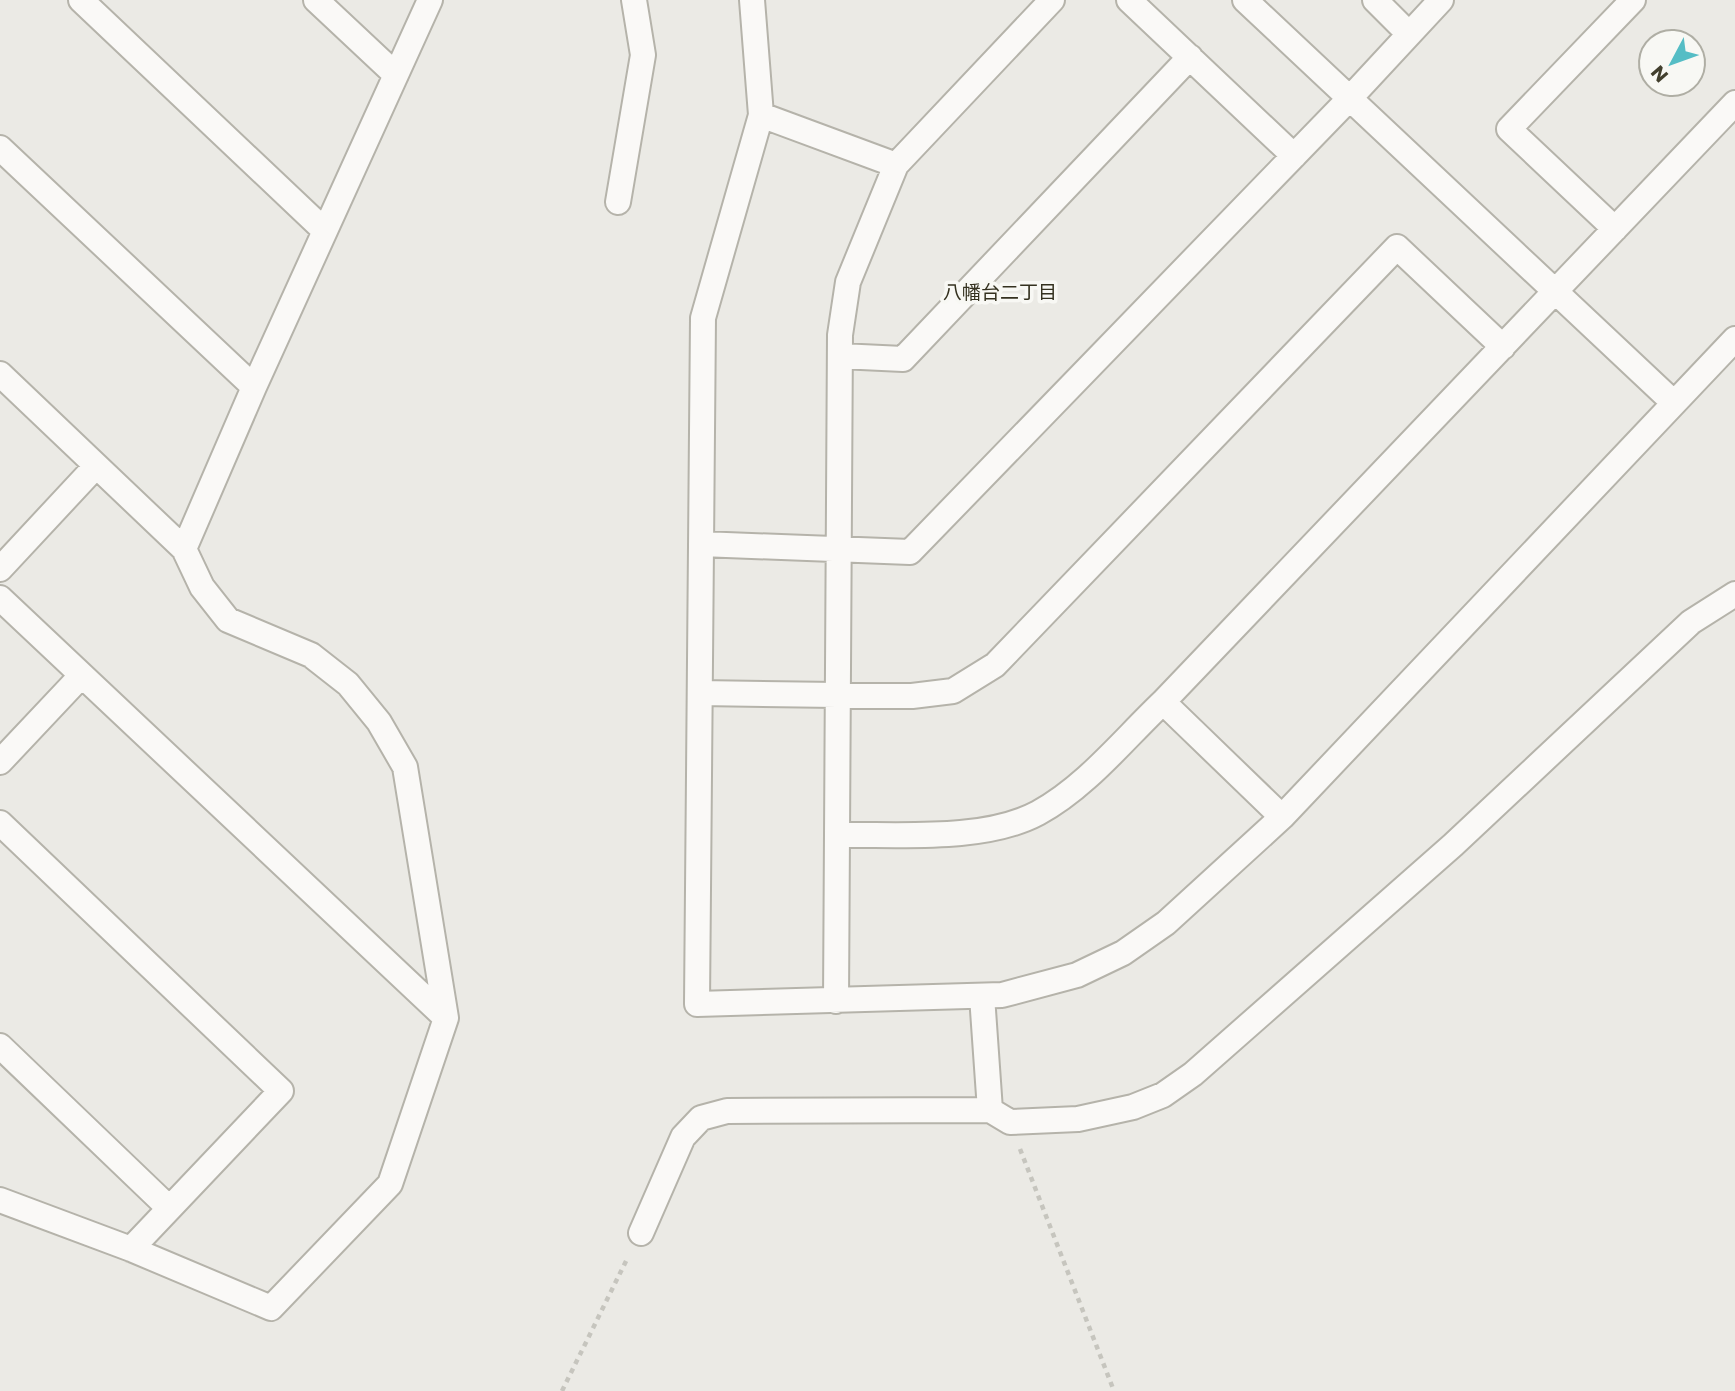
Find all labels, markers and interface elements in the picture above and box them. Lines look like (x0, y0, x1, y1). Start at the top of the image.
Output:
north arrow (1637, 28, 1707, 98)
text: N (1645, 60, 1674, 88)
district label: 八幡台二丁目 (943, 279, 1057, 306)

